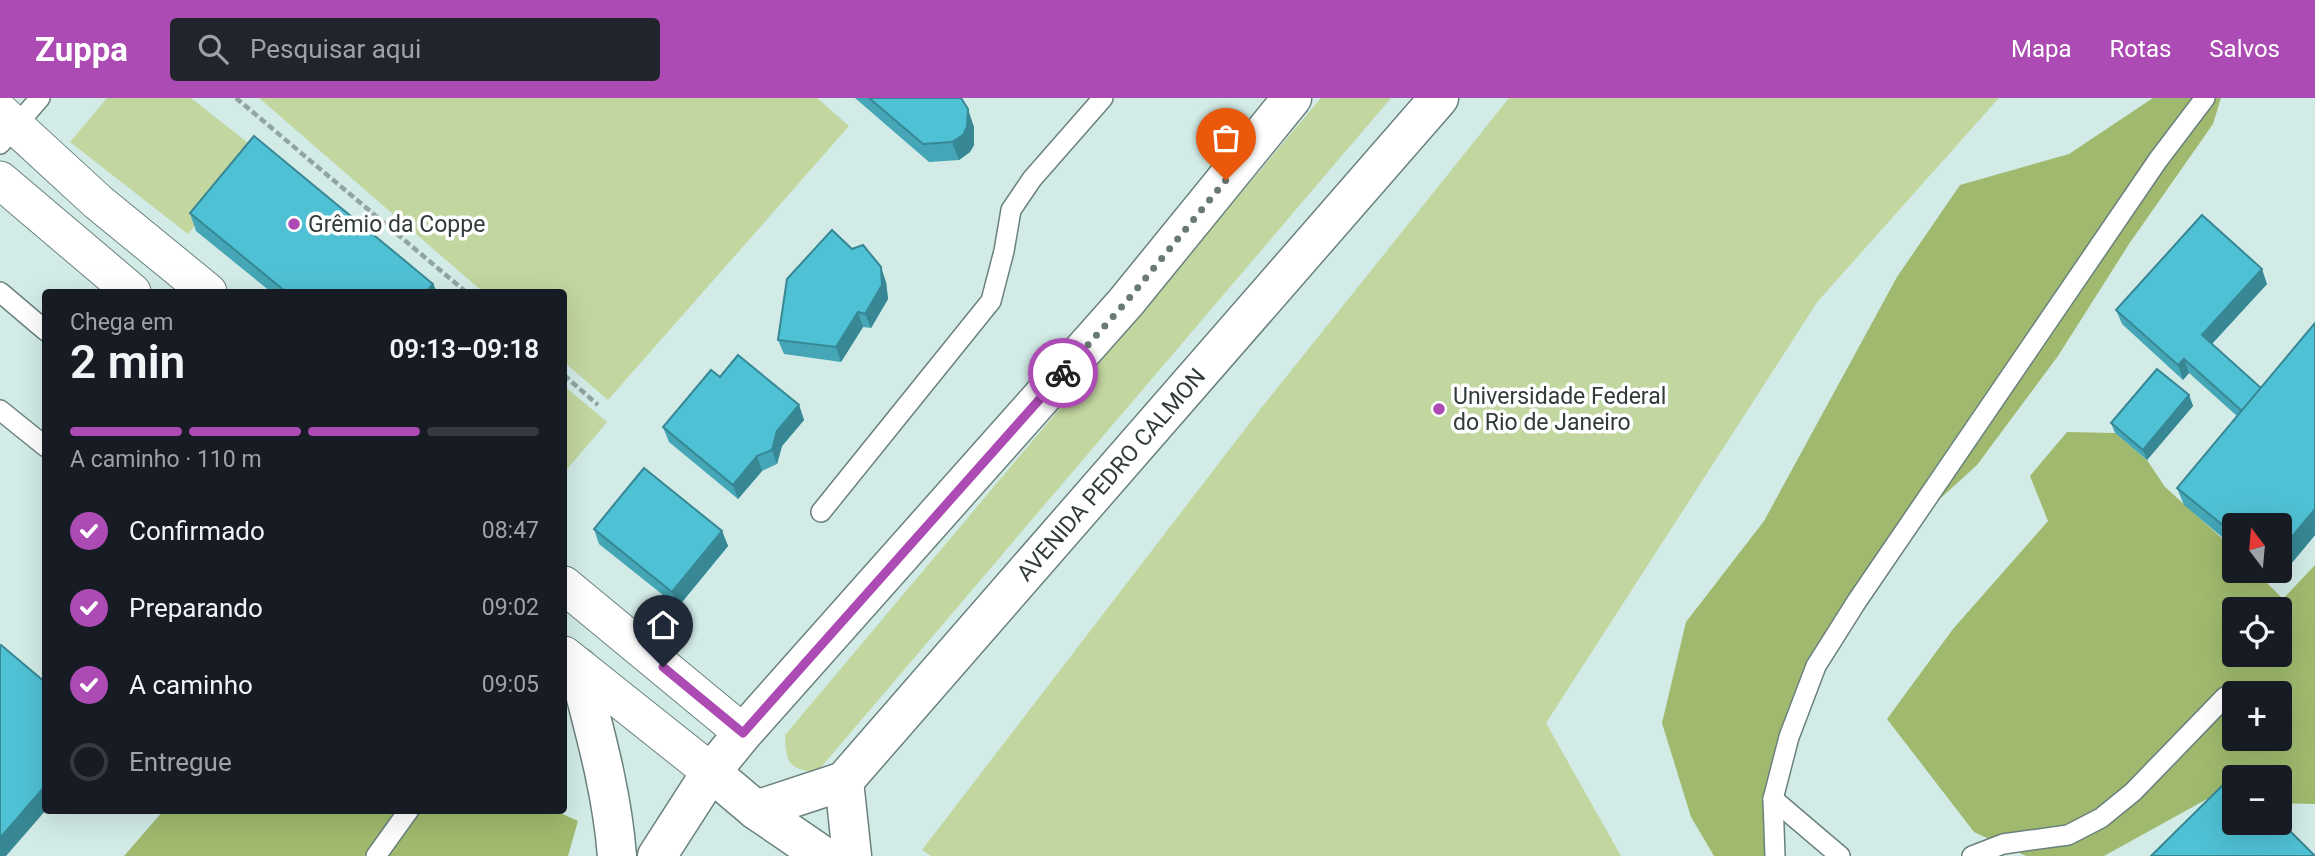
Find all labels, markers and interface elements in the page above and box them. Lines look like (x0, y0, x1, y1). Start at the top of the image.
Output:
search box (170, 18, 660, 81)
text: Zuppa (35, 30, 128, 69)
icon: search (194, 30, 232, 68)
text: Pesquisar aqui (250, 34, 421, 64)
text: Mapa (2011, 35, 2072, 63)
text: Rotas (2110, 35, 2171, 63)
text: Salvos (2209, 35, 2280, 63)
pin (1196, 108, 1256, 180)
icon: bag (1207, 119, 1245, 157)
place label: Grêmio da Coppe (308, 211, 485, 238)
marker: Grêmio da Coppe (286, 216, 302, 232)
text: Chega em (70, 309, 173, 336)
text: 09:13–09:18 (389, 334, 539, 364)
text: 2 min (70, 335, 185, 389)
courier (1028, 338, 1098, 408)
icon: bike (1044, 354, 1082, 392)
street label: AVENIDA PEDRO CALMON (1011, 363, 1211, 587)
place label: Universidade Federal do Rio de Janeiro (1453, 383, 1666, 436)
marker: Universidade Federal do Rio de Janeiro (1431, 401, 1447, 417)
text: A caminho · 110 m (70, 446, 262, 473)
icon: check (70, 512, 108, 550)
north arrow (2222, 513, 2292, 583)
map controls (2222, 513, 2292, 835)
text: Confirmado (129, 516, 265, 546)
text: 08:47 (482, 517, 539, 544)
icon: check (70, 589, 108, 627)
text: Preparando (129, 593, 263, 623)
text: 09:02 (482, 594, 539, 621)
pin (633, 595, 693, 667)
button: locate (2222, 597, 2292, 667)
icon: home (644, 606, 682, 644)
icon: check (70, 666, 108, 704)
text: A caminho (129, 670, 253, 700)
text: 09:05 (482, 671, 539, 698)
button: + (2222, 681, 2292, 751)
text: Entregue (129, 747, 232, 777)
button: − (2222, 765, 2292, 835)

